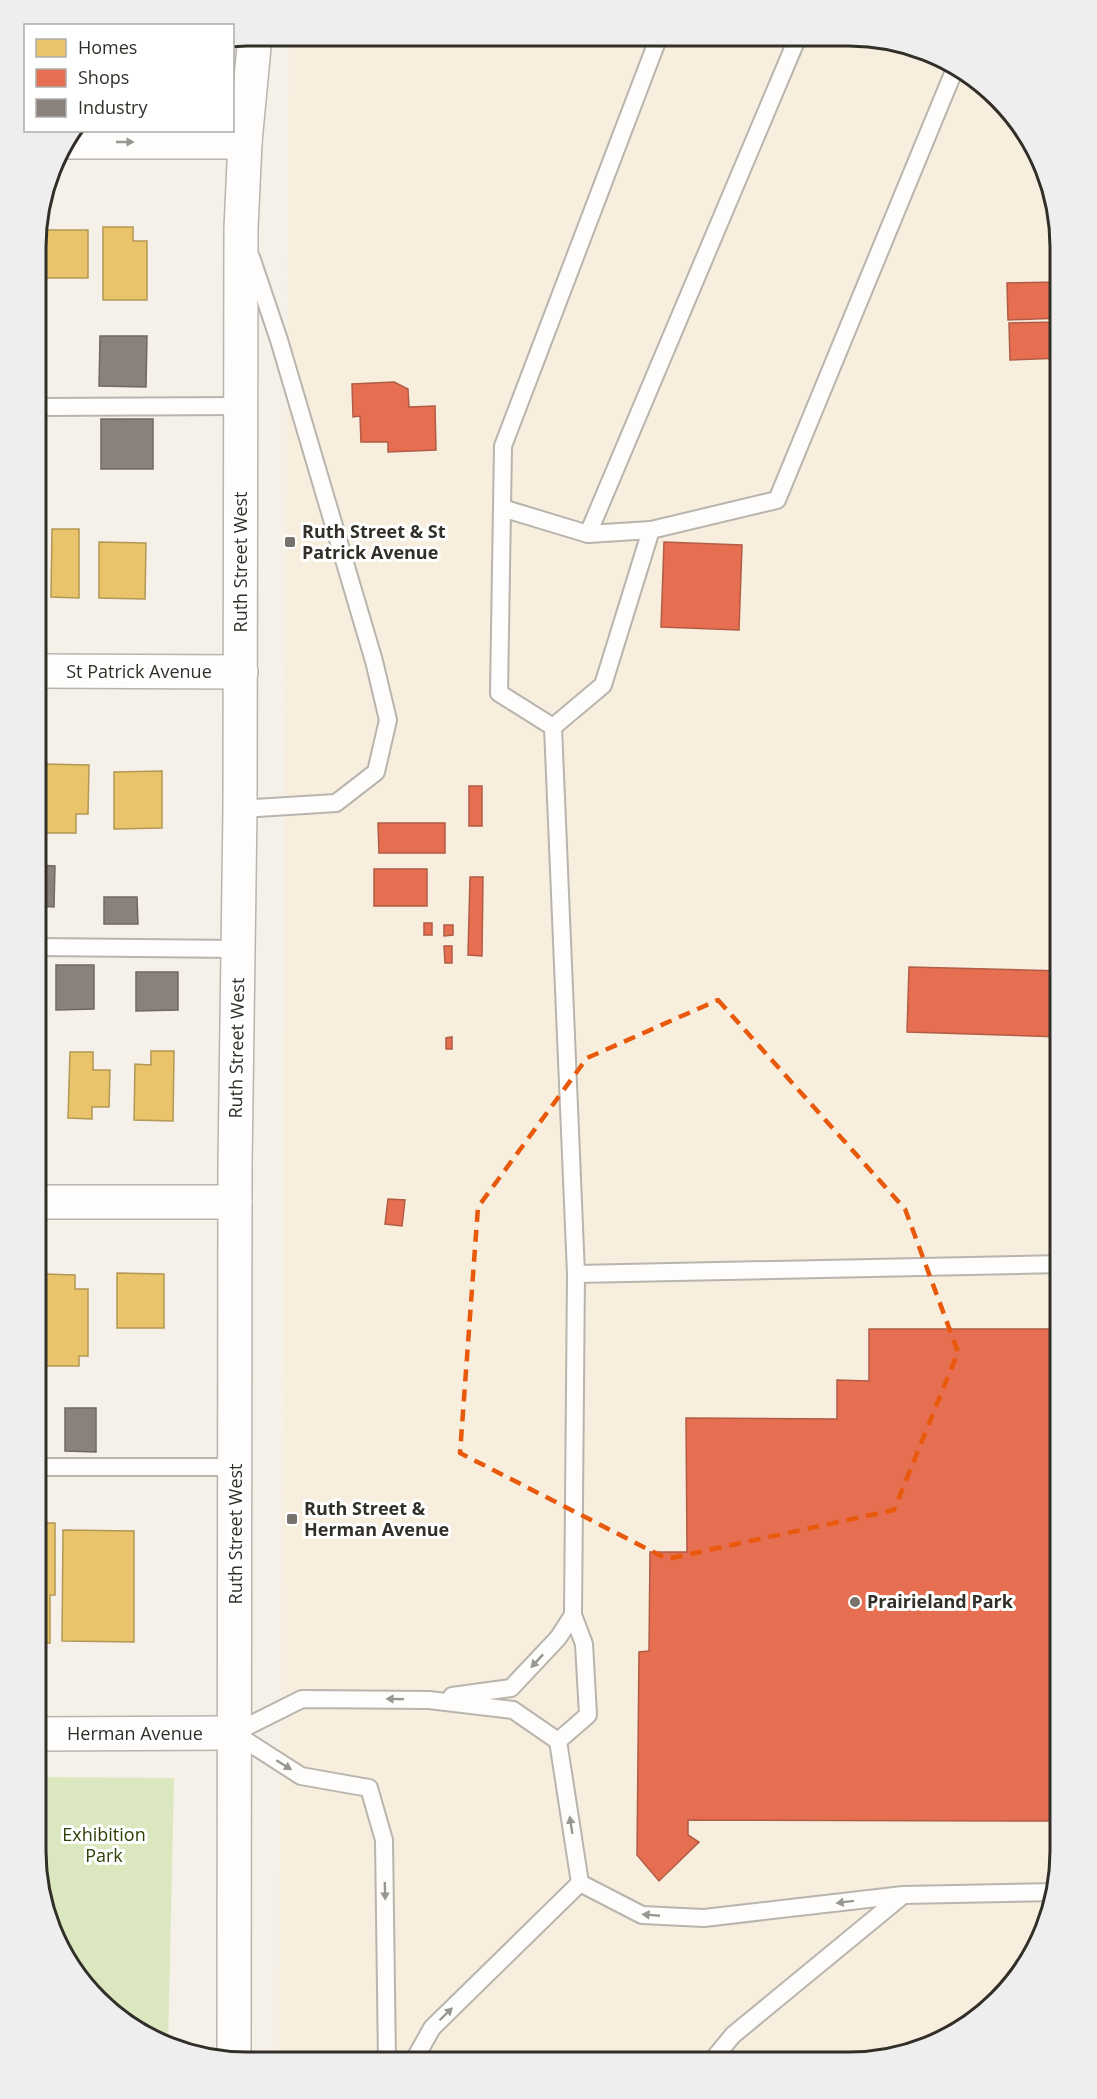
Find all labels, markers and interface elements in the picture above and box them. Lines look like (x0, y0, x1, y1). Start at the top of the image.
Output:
legend (24, 24, 234, 132)
text: Homes (78, 35, 137, 59)
text: Shops (78, 65, 129, 89)
text: Industry (78, 95, 148, 119)
one-way arrow (116, 137, 135, 147)
street label: Ruth Street West (228, 492, 252, 632)
place label: Ruth Street & St Patrick Avenue (302, 519, 446, 564)
marker: Ruth Street & St Patrick Avenue (283, 535, 297, 549)
street label: St Patrick Avenue (66, 659, 212, 683)
street label: Ruth Street West (223, 977, 249, 1119)
street label: Ruth Street West (223, 1464, 247, 1604)
place label: Ruth Street & Herman Avenue (304, 1496, 449, 1541)
marker: Ruth Street & Herman Avenue (285, 1512, 299, 1526)
place label: Prairieland Park (867, 1589, 1014, 1613)
marker: Prairieland Park (848, 1595, 862, 1609)
one-way arrow (531, 1653, 544, 1668)
one-way arrow (386, 1694, 405, 1704)
street label: Herman Avenue (67, 1721, 203, 1745)
one-way arrow (275, 1759, 292, 1770)
one-way arrow (566, 1815, 575, 1834)
park label: Exhibition Park (62, 1822, 146, 1867)
one-way arrow (380, 1882, 390, 1901)
one-way arrow (835, 1897, 854, 1907)
one-way arrow (641, 1910, 660, 1920)
one-way arrow (438, 2007, 452, 2021)

